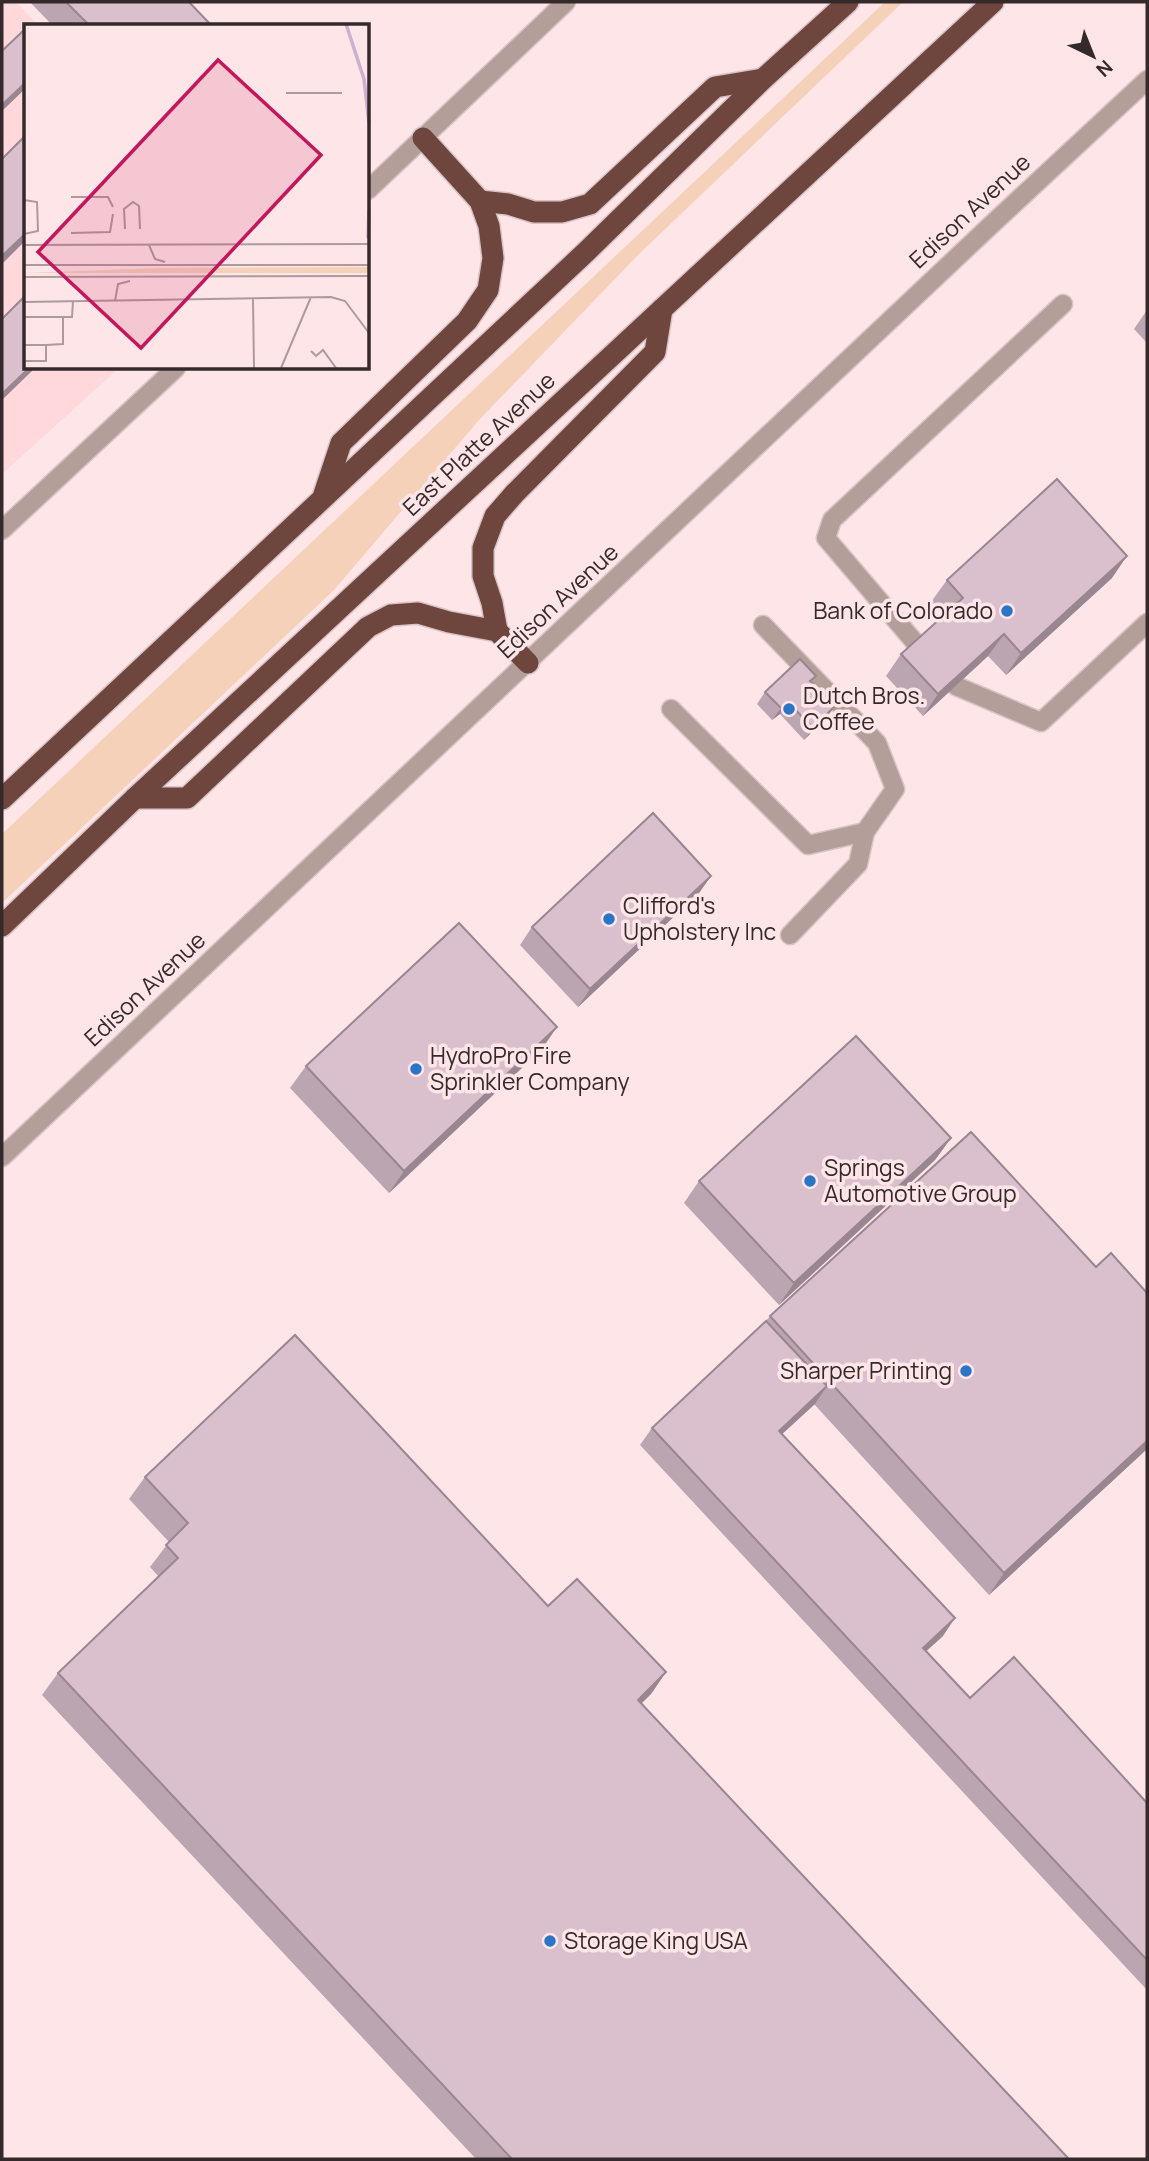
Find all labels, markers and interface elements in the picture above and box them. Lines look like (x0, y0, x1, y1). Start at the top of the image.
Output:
north arrow (1058, 21, 1128, 91)
inset map (24, 24, 369, 369)
text: N (1091, 54, 1118, 83)
street label: Edison Avenue (902, 146, 1037, 275)
street label: East Platte Avenue (395, 364, 562, 522)
street label: Edison Avenue (490, 536, 625, 665)
place label: Bank of Colorado (813, 594, 993, 626)
marker: Bank of Colorado (999, 603, 1015, 619)
place label: Dutch Bros. Coffee (803, 679, 925, 737)
marker: Dutch Bros. Coffee (781, 701, 797, 717)
place label: Clifford's Upholstery Inc (623, 889, 776, 947)
marker: Clifford's Upholstery Inc (601, 911, 617, 927)
street label: Edison Avenue (77, 924, 212, 1053)
place label: HydroPro Fire Sprinkler Company (430, 1039, 630, 1097)
marker: HydroPro Fire Sprinkler Company (408, 1061, 424, 1077)
place label: Springs Automotive Group (824, 1151, 1017, 1209)
marker: Springs Automotive Group (802, 1173, 818, 1189)
place label: Sharper Printing (780, 1354, 952, 1386)
marker: Sharper Printing (958, 1363, 974, 1379)
place label: Storage King USA (564, 1924, 748, 1956)
marker: Storage King USA (542, 1933, 558, 1949)

